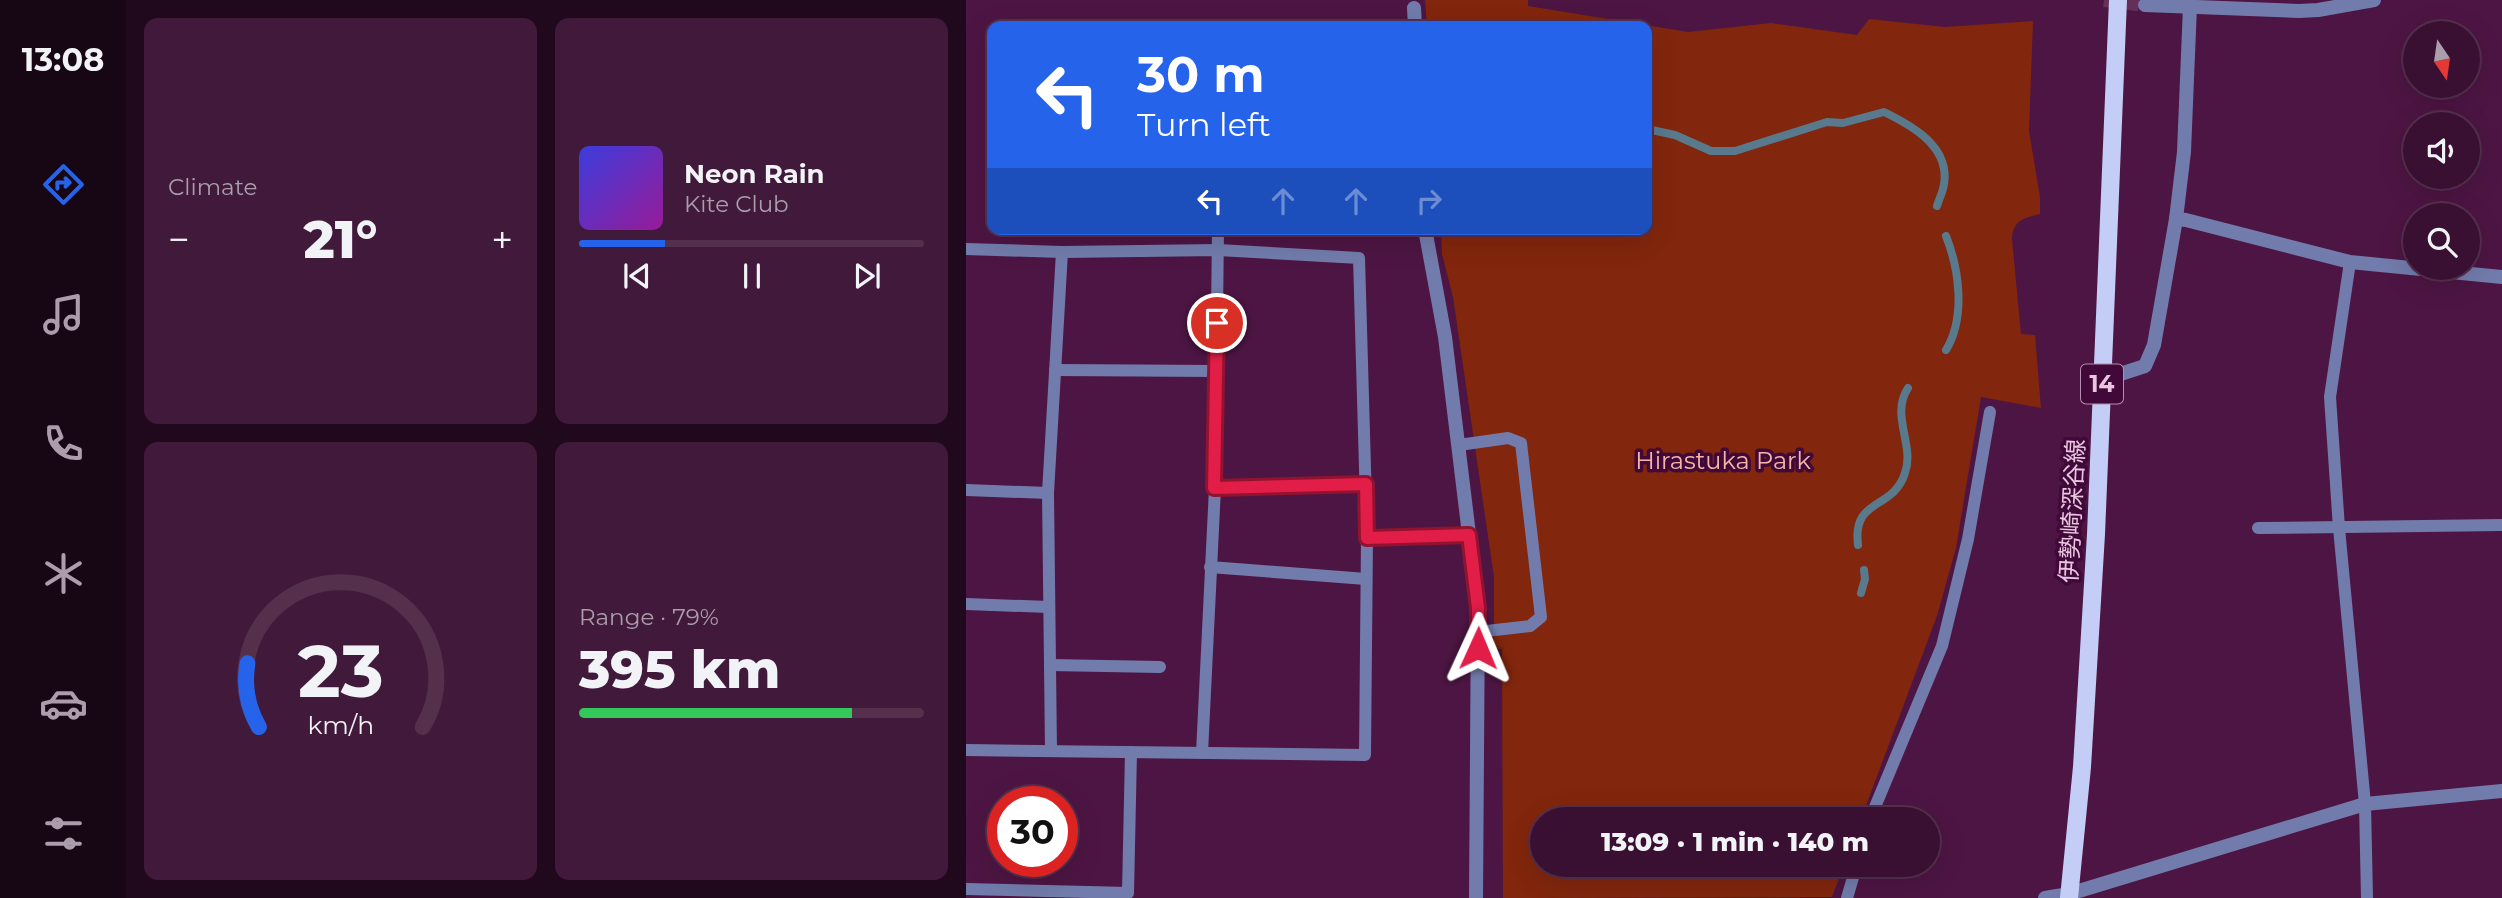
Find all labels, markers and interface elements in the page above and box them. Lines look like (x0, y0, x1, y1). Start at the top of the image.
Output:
north arrow (2403, 21, 2480, 98)
map controls (2403, 21, 2480, 280)
text: 13:08 (22, 40, 104, 79)
text: 30 m (1137, 45, 1265, 104)
icon: left (1022, 49, 1113, 140)
text: Turn left (1137, 105, 1271, 144)
button: sound (2403, 112, 2480, 189)
text: Neon Rain (684, 158, 825, 190)
icon: directions (39, 160, 88, 209)
text: Climate (168, 173, 257, 201)
icon: left (1191, 182, 1229, 220)
icon: ahead (1264, 182, 1302, 220)
icon: ahead (1337, 182, 1375, 220)
icon: right (1410, 182, 1448, 220)
text: Kite Club (684, 190, 789, 218)
button: search (2403, 203, 2480, 280)
text: 21° (304, 208, 377, 271)
text: − (168, 216, 190, 263)
text: + (491, 216, 513, 263)
icon: previous (618, 257, 656, 295)
icon: pause (733, 257, 771, 295)
icon: next (848, 257, 886, 295)
icon: music (39, 290, 88, 339)
pin (1187, 293, 1247, 353)
icon: arrive (1198, 304, 1236, 342)
road number: 14 (2081, 364, 2123, 404)
icon: phone (39, 419, 88, 468)
street label: 伊勢崎深谷線 (2054, 438, 2090, 584)
park label: Hirastuka Park (1635, 446, 1812, 475)
icon: climate (39, 549, 88, 598)
text: Range · 79% (579, 603, 719, 631)
position arrow (1441, 611, 1515, 685)
text: 23 (297, 627, 384, 715)
text: 395 km (579, 638, 780, 701)
icon: car (39, 679, 88, 728)
text: km/h (307, 710, 374, 740)
speed limit sign: 30 (987, 786, 1078, 877)
icon: filters (39, 809, 88, 858)
text: 13:09 · 1 min · 140 m (1601, 826, 1869, 858)

